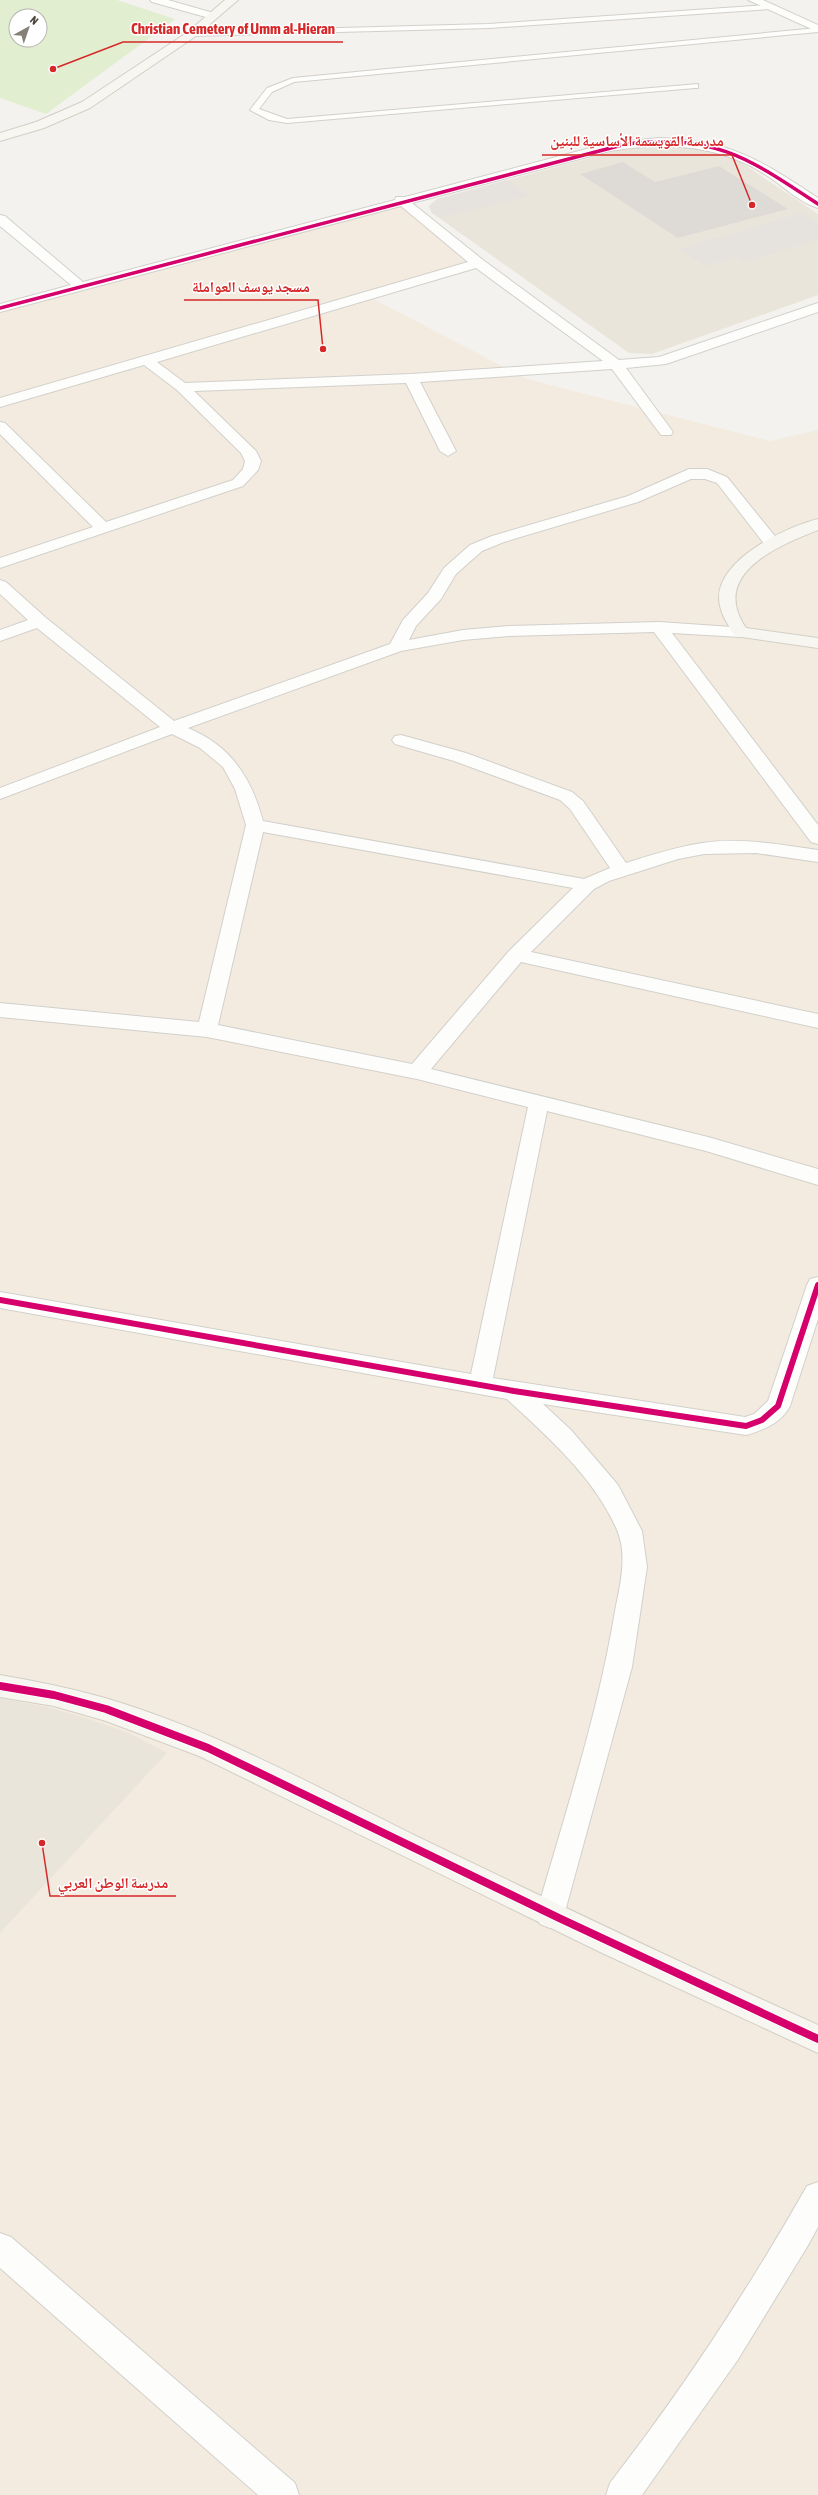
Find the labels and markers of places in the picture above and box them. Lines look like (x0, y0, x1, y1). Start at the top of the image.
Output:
callout: Christian Cemetery of Umm al-Hieran (123, 15, 343, 42)
callout: مدرسة القويسمة الأساسية للبنين (542, 128, 732, 155)
callout: مسجد يوسف العواملة (184, 273, 318, 300)
callout: مدرسة الوطن العربي (50, 1869, 176, 1896)

